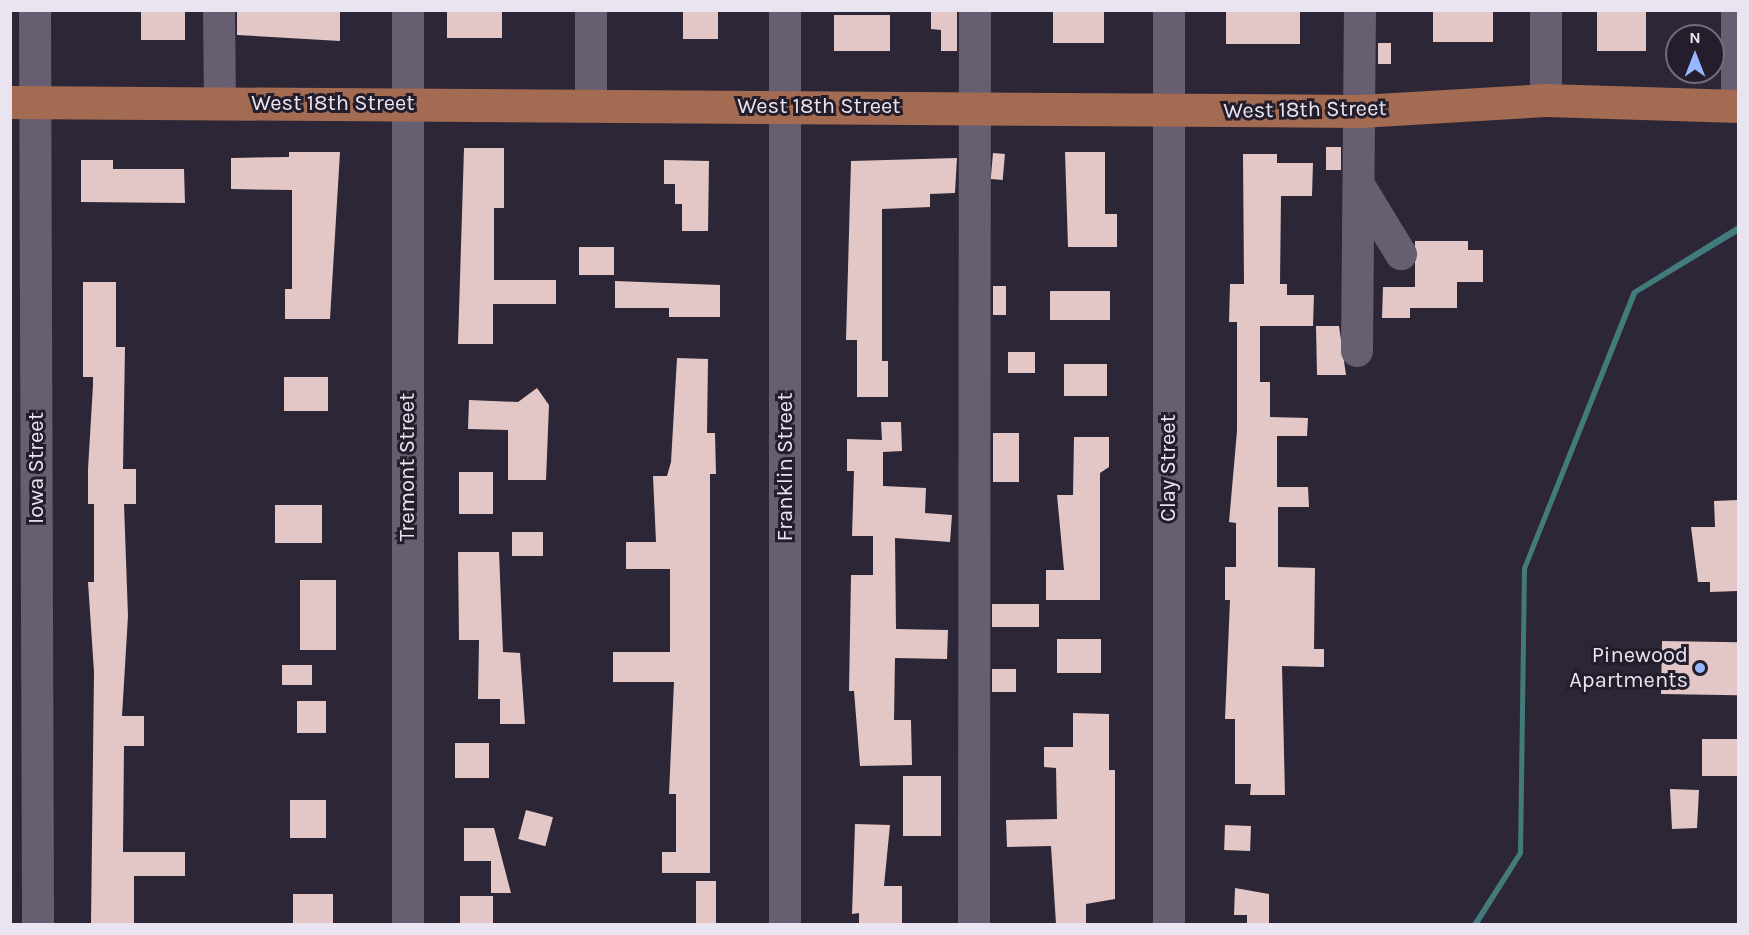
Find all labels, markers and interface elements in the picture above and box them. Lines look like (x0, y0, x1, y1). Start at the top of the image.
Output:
north arrow (1665, 24, 1725, 84)
text: N (1689, 28, 1701, 47)
street label: West 18th Street (251, 91, 415, 117)
street label: West 18th Street (737, 94, 901, 120)
street label: West 18th Street (1223, 95, 1387, 125)
street label: Tremont Street (395, 393, 421, 541)
street label: Franklin Street (773, 393, 799, 541)
street label: Iowa Street (24, 412, 50, 524)
street label: Clay Street (1156, 414, 1182, 522)
place label: Pinewood Apartments (1569, 642, 1688, 694)
marker: Pinewood Apartments (1693, 661, 1707, 675)

